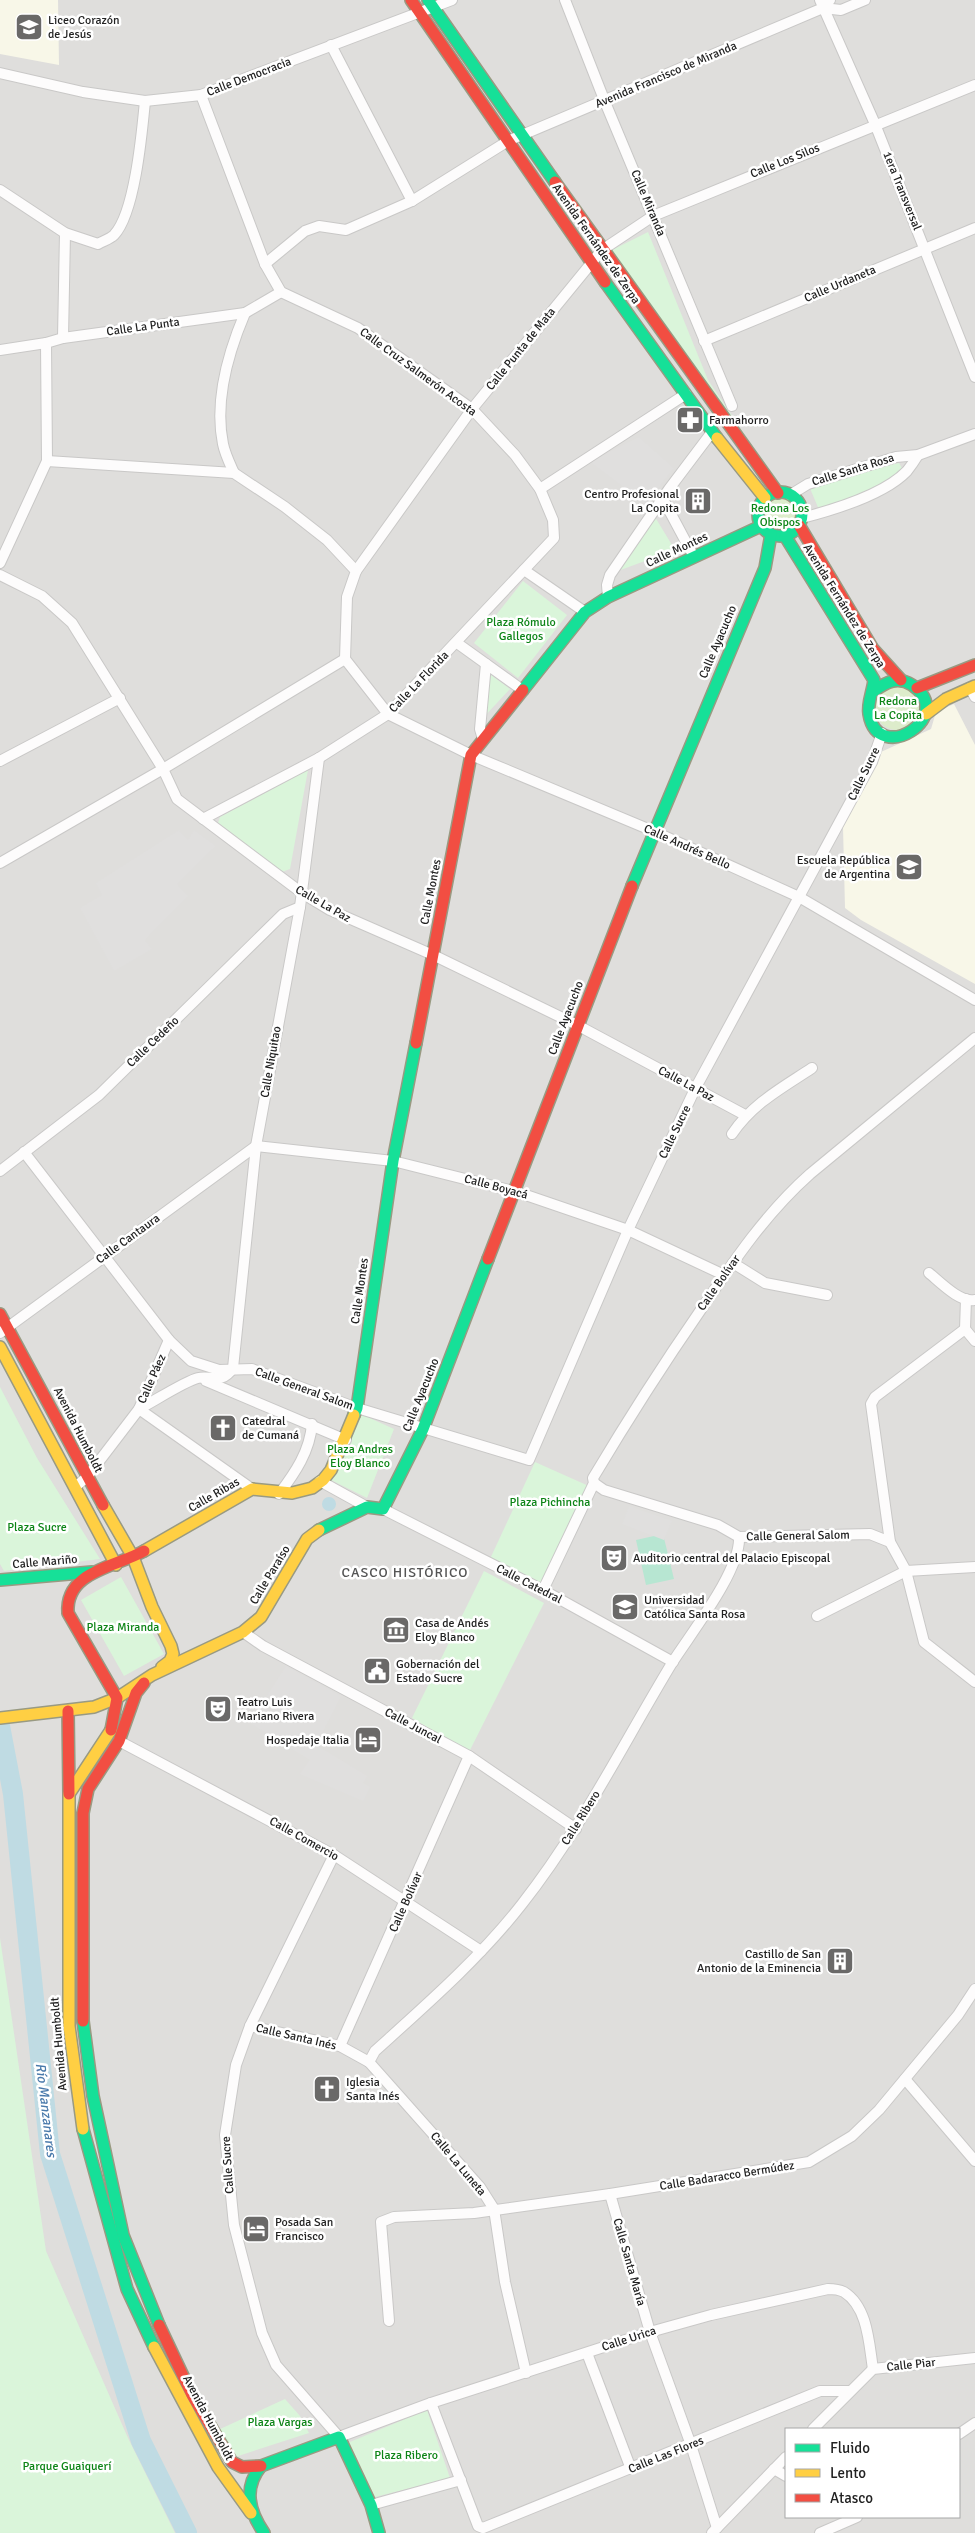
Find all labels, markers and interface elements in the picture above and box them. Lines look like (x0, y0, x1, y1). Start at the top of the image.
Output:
school or university icon: Liceo Corazón de Jesús (14, 12, 44, 42)
place label: Liceo Corazón de Jesús (48, 13, 120, 42)
street label: Avenida Francisco de Miranda (593, 38, 739, 112)
street label: Calle Democracia (205, 54, 293, 100)
street label: Calle Los Silos (748, 140, 822, 182)
street label: 1era Transversal (879, 149, 925, 233)
street label: Calle Miranda (627, 167, 669, 239)
street label: Avenida Fernández de Zerpa (549, 181, 643, 307)
street label: Calle Urdaneta (802, 262, 878, 306)
street label: Calle Punta de Mata (483, 305, 559, 393)
street label: Calle La Punta (106, 314, 180, 340)
street label: Calle Cruz Salmerón Acosta (357, 324, 479, 420)
pharmacy icon: Farmahorro (675, 405, 705, 435)
place label: Farmahorro (709, 413, 769, 428)
street label: Calle Santa Rosa (810, 450, 896, 490)
building icon: Centro Profesional La Copita (683, 486, 713, 516)
place label: Centro Profesional La Copita (584, 487, 679, 516)
park label: Redona Los Obispos (751, 501, 809, 530)
street label: Calle Montes (644, 529, 710, 571)
street label: Avenida Fernández de Zerpa (800, 541, 888, 671)
street label: Calle Ayacucho (696, 603, 740, 681)
park label: Plaza Rómulo Gallegos (486, 615, 556, 644)
street label: Calle La Florida (386, 648, 452, 716)
park label: Redona La Copita (874, 694, 922, 723)
street label: Calle Sucre (845, 745, 883, 803)
street label: Calle Andrés Bello (641, 821, 733, 873)
school or university icon: Escuela República de Argentina (894, 852, 924, 882)
place label: Escuela República de Argentina (797, 853, 890, 882)
street label: Calle Montes (417, 858, 445, 926)
street label: Calle La Paz (293, 882, 353, 926)
street label: Calle Ayacucho (545, 979, 587, 1057)
street label: Calle Cedeño (124, 1013, 182, 1071)
street label: Calle Niquitao (257, 1025, 285, 1099)
street label: Calle La Paz (655, 1063, 717, 1105)
street label: Calle Sucre (656, 1103, 694, 1161)
street label: Calle Boyacá (463, 1171, 529, 1203)
street label: Calle Cantaura (93, 1211, 163, 1267)
street label: Calle Bolívar (694, 1252, 744, 1314)
street label: Calle Montes (348, 1257, 372, 1325)
street label: Calle Páez (134, 1352, 170, 1406)
street label: Calle Ayacucho (399, 1356, 443, 1434)
street label: Calle General Salom (253, 1364, 355, 1414)
street label: Avenida Humboldt (50, 1385, 106, 1475)
church icon: Catedral de Cumaná (208, 1413, 238, 1443)
place label: Catedral de Cumaná (242, 1414, 299, 1443)
park label: Plaza Andres Eloy Blanco (327, 1442, 393, 1471)
street label: Calle Ribas (186, 1474, 242, 1516)
park label: Plaza Pichincha (510, 1495, 590, 1510)
park label: Plaza Sucre (7, 1520, 67, 1535)
street label: Calle General Salom (746, 1528, 850, 1544)
street label: Calle Paraíso (246, 1543, 294, 1607)
theatre icon: Auditorio central del Palacio Episcopal (599, 1543, 629, 1573)
place label: Auditorio central del Palacio Episcopal (633, 1551, 831, 1566)
street label: Calle Mariño (12, 1552, 78, 1572)
street label: Calle Catedral (493, 1561, 565, 1607)
district label: CASCO HISTÓRICO (341, 1564, 469, 1581)
school or university icon: Universidad Católica Santa Rosa (610, 1592, 640, 1622)
place label: Universidad Católica Santa Rosa (644, 1593, 745, 1622)
museum icon: Casa de Andés Eloy Blanco (381, 1615, 411, 1645)
place label: Casa de Andés Eloy Blanco (415, 1616, 489, 1645)
park label: Plaza Miranda (87, 1620, 159, 1635)
public building icon: Gobernación del Estado Sucre (362, 1656, 392, 1686)
place label: Gobernación del Estado Sucre (396, 1657, 480, 1686)
theatre icon: Teatro Luis Mariano Rivera (203, 1694, 233, 1724)
place label: Teatro Luis Mariano Rivera (237, 1695, 314, 1724)
street label: Calle Juncal (382, 1705, 445, 1748)
hotel icon: Hospedaje Italia (353, 1725, 383, 1755)
place label: Hospedaje Italia (266, 1733, 349, 1748)
street label: Calle Ribero (558, 1788, 604, 1848)
street label: Calle Comercio (267, 1814, 341, 1864)
street label: Calle Bolívar (386, 1869, 426, 1935)
building icon: Castillo de San Antonio de la Eminencia (825, 1946, 855, 1976)
place label: Castillo de San Antonio de la Eminencia (697, 1947, 821, 1976)
street label: Avenida Humboldt (47, 1996, 71, 2092)
street label: Calle Santa Inés (254, 2020, 338, 2054)
water label: Río Manzanares (32, 2062, 60, 2160)
church icon: Iglesia Santa Inés (312, 2074, 342, 2104)
place label: Iglesia Santa Inés (346, 2075, 400, 2104)
street label: Calle La Luneta (427, 2129, 489, 2199)
street label: Calle Sucre (219, 2136, 237, 2194)
street label: Calle Badaracco Bermúdez (658, 2158, 796, 2194)
hotel icon: Posada San Francisco (241, 2214, 271, 2244)
place label: Posada San Francisco (275, 2215, 333, 2244)
street label: Calle Santa María (609, 2216, 649, 2308)
street label: Calle Urica (600, 2323, 658, 2355)
street label: Calle Piar (886, 2355, 937, 2375)
street label: Avenida Humboldt (179, 2373, 237, 2463)
park label: Plaza Vargas (248, 2415, 313, 2430)
legend (785, 2428, 960, 2518)
street label: Calle Las Flores (626, 2433, 706, 2477)
text: Fluido (830, 2439, 870, 2457)
park label: Plaza Ribero (374, 2448, 438, 2463)
park label: Parque Guaiquerí (23, 2459, 112, 2474)
text: Lento (830, 2464, 866, 2482)
text: Atasco (830, 2489, 873, 2507)

